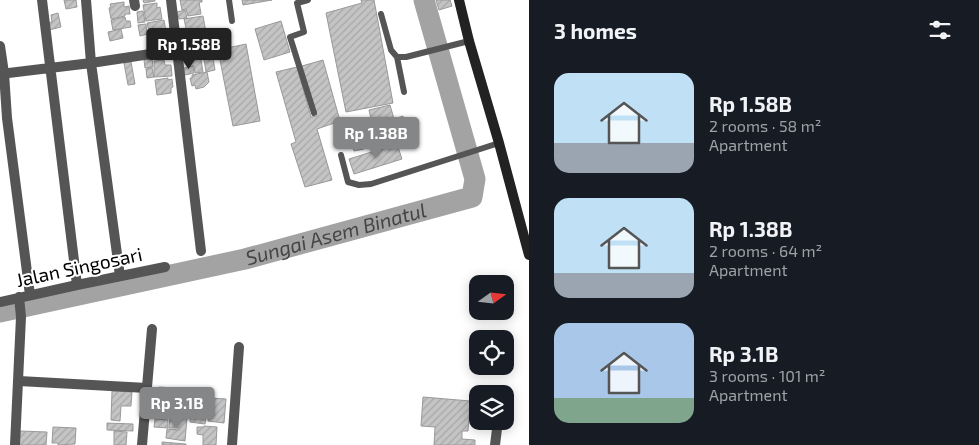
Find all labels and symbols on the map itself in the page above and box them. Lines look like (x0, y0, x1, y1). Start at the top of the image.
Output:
pin: Rp 1.58B (137, 28, 241, 70)
pin: Rp 1.38B (324, 116, 428, 159)
water label: Sungai Asem Binatul (243, 197, 429, 269)
street label: Jalan Singosari (14, 242, 144, 291)
north arrow (469, 275, 514, 320)
pin: Rp 3.1B (131, 386, 223, 429)

